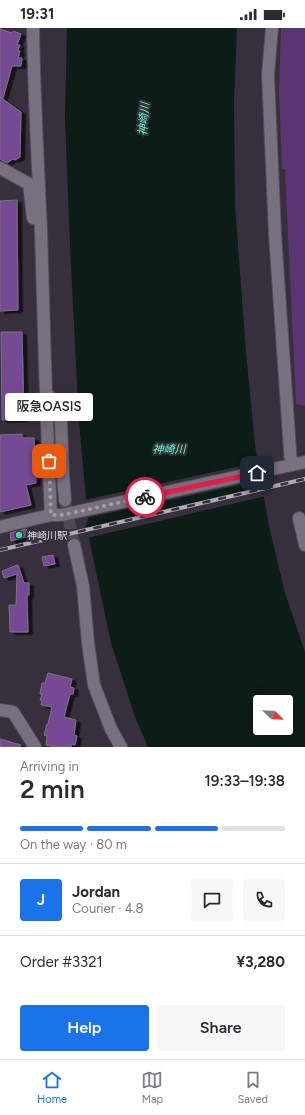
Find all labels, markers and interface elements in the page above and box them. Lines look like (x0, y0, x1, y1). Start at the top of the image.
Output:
text: 19:31 (20, 5, 54, 23)
water label: 神崎川 (136, 101, 152, 136)
callout: 阪急OASIS (5, 393, 93, 421)
text: 阪急OASIS (17, 399, 81, 414)
water label: 神崎川 (153, 443, 186, 456)
pin (32, 444, 66, 478)
icon: bag (38, 450, 60, 472)
pin (240, 456, 274, 490)
icon: home (246, 462, 268, 484)
courier (125, 477, 165, 517)
icon: bike (134, 486, 156, 508)
place label: 神崎川駅 (27, 529, 68, 542)
marker: 神崎川駅 (14, 530, 24, 540)
north arrow (253, 695, 293, 735)
map controls (253, 695, 293, 735)
text: Arriving in (20, 759, 79, 774)
text: 19:33–19:38 (205, 772, 285, 790)
text: 2 min (20, 773, 85, 805)
text: On the way · 80 m (20, 837, 127, 852)
button: chat (191, 879, 233, 921)
button: phone (243, 879, 285, 921)
text: Jordan (72, 883, 120, 901)
text: J (37, 891, 45, 909)
text: Courier · 4.8 (72, 901, 144, 916)
text: Order #3321 (20, 953, 103, 971)
text: ¥3,280 (236, 953, 285, 971)
button: Help (20, 1005, 149, 1051)
button: Share (157, 1005, 285, 1051)
tab: Home (37, 1069, 67, 1106)
tab: Map (141, 1069, 163, 1106)
tab: Saved (238, 1069, 268, 1106)

